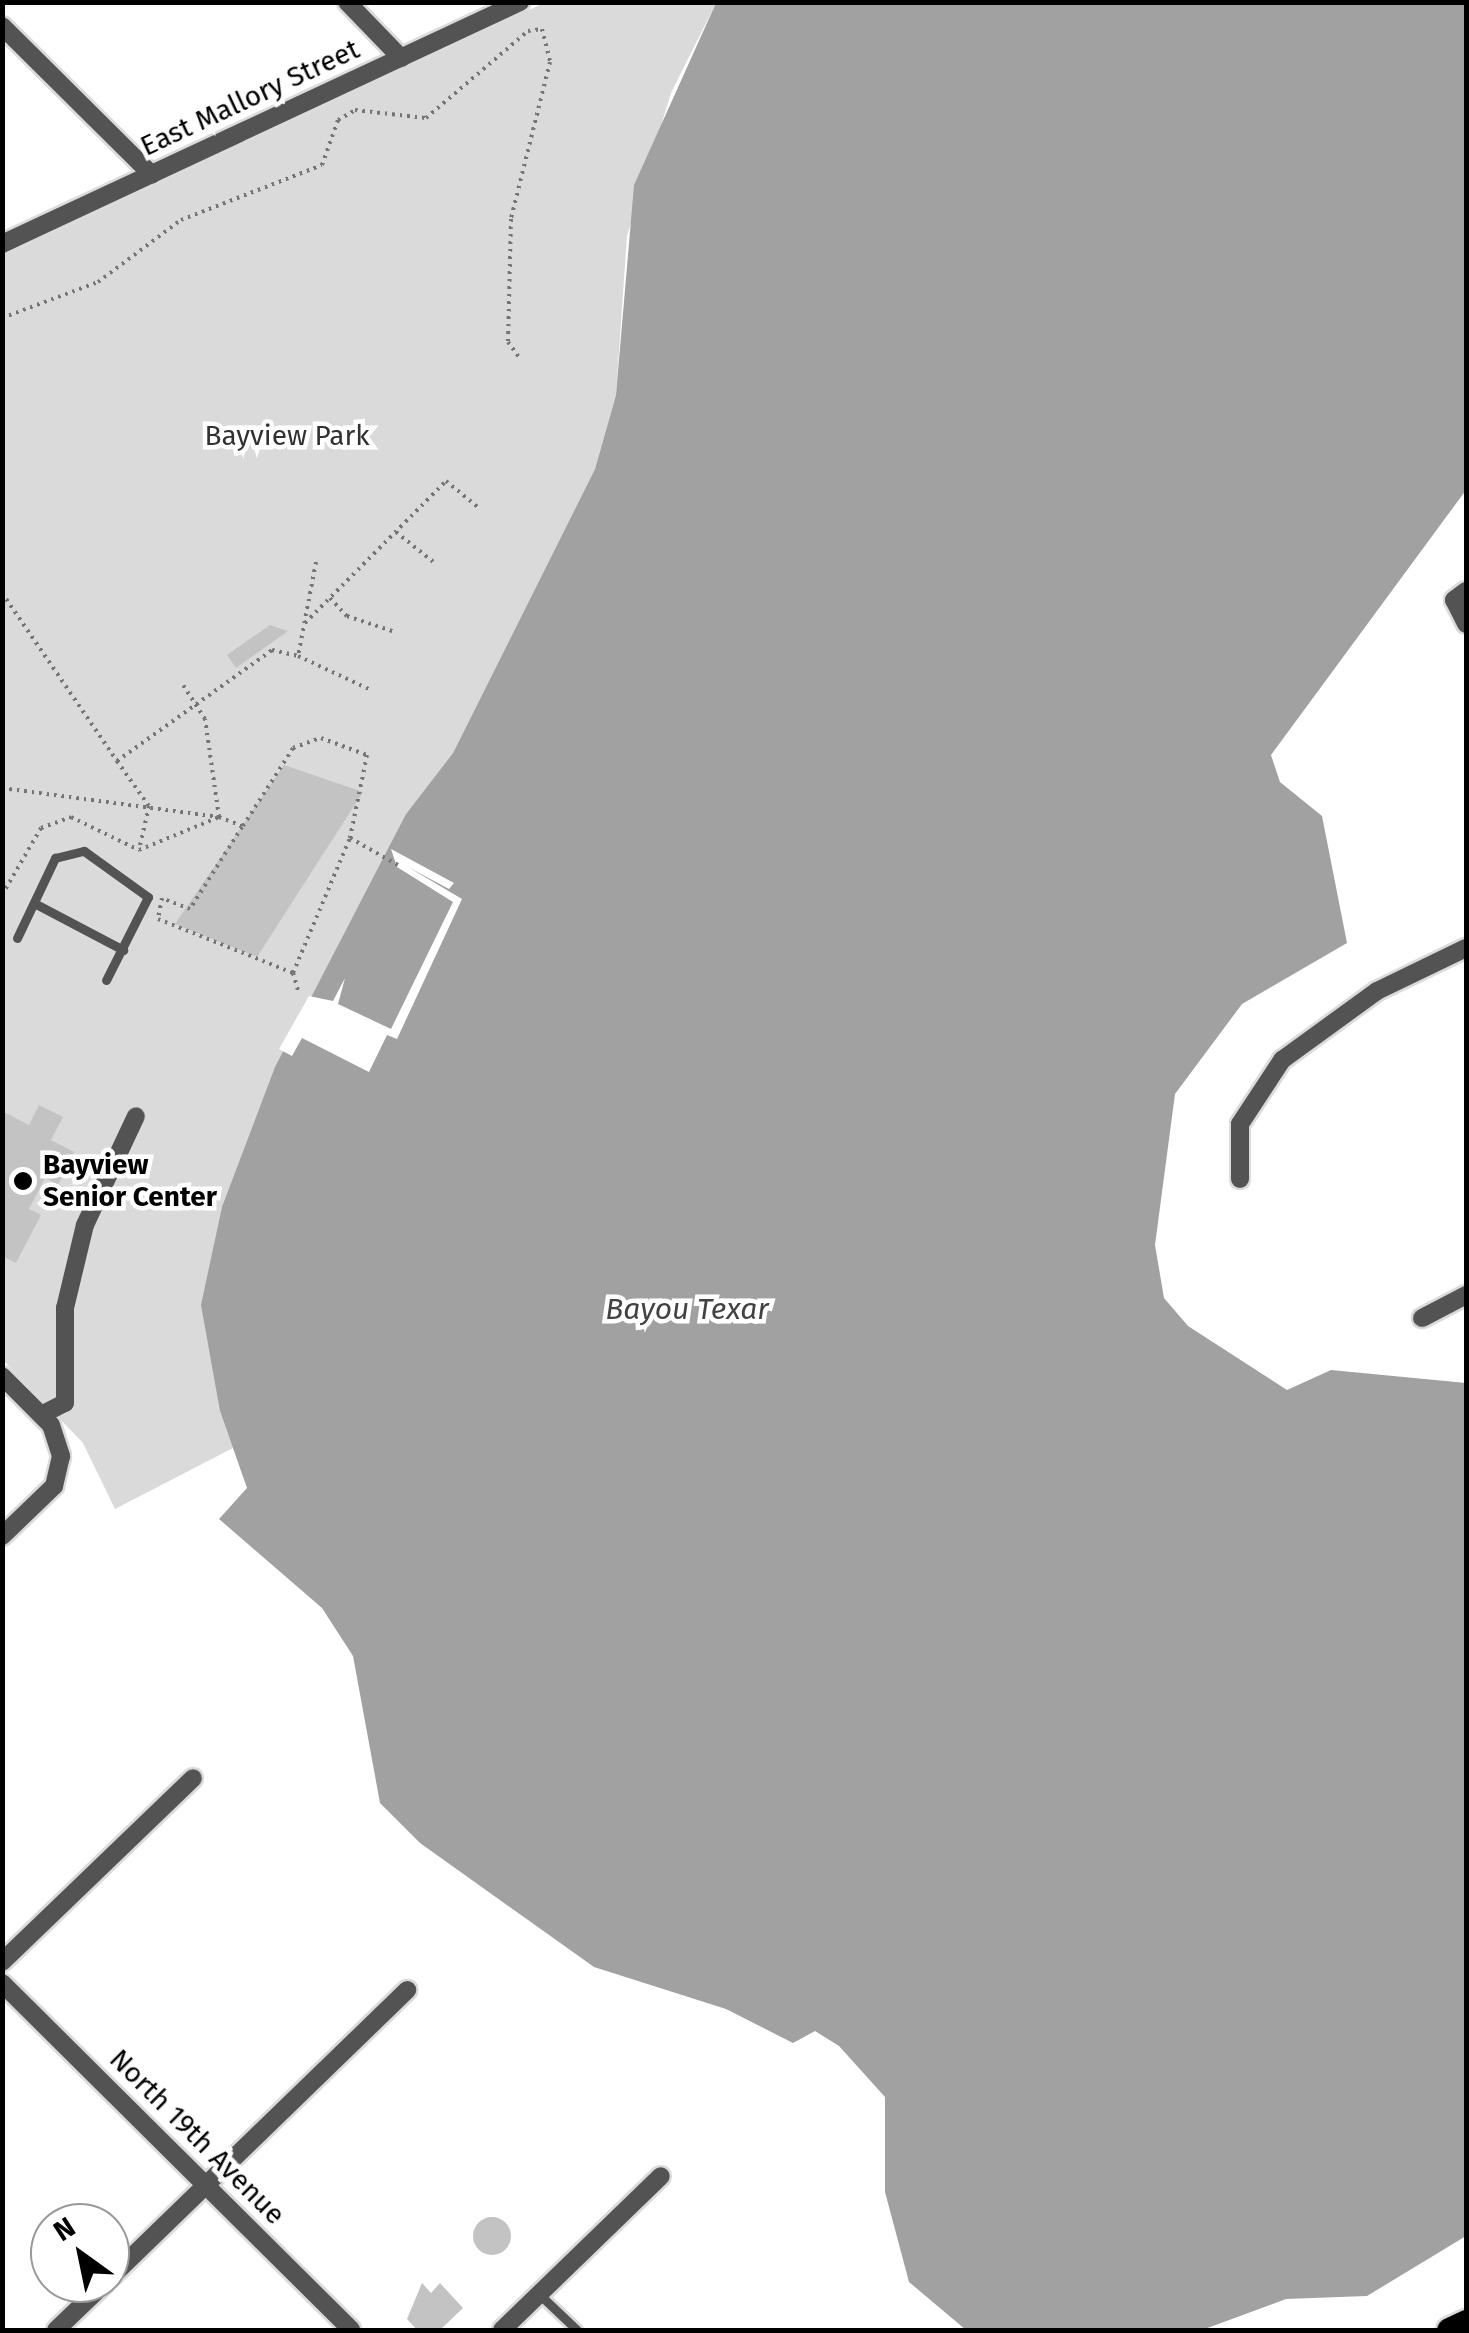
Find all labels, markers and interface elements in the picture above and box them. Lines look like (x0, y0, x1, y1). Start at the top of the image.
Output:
street label: East Mallory Street (135, 33, 365, 163)
park label: Bayview Park (204, 419, 370, 453)
place label: Bayview Senior Center (43, 1148, 217, 1214)
marker: Bayview Senior Center (12, 1170, 34, 1192)
water label: Bayou Texar (605, 1291, 769, 1327)
street label: North 19th Avenue (102, 2042, 292, 2232)
north arrow (30, 2203, 130, 2303)
text: N (48, 2210, 81, 2248)

